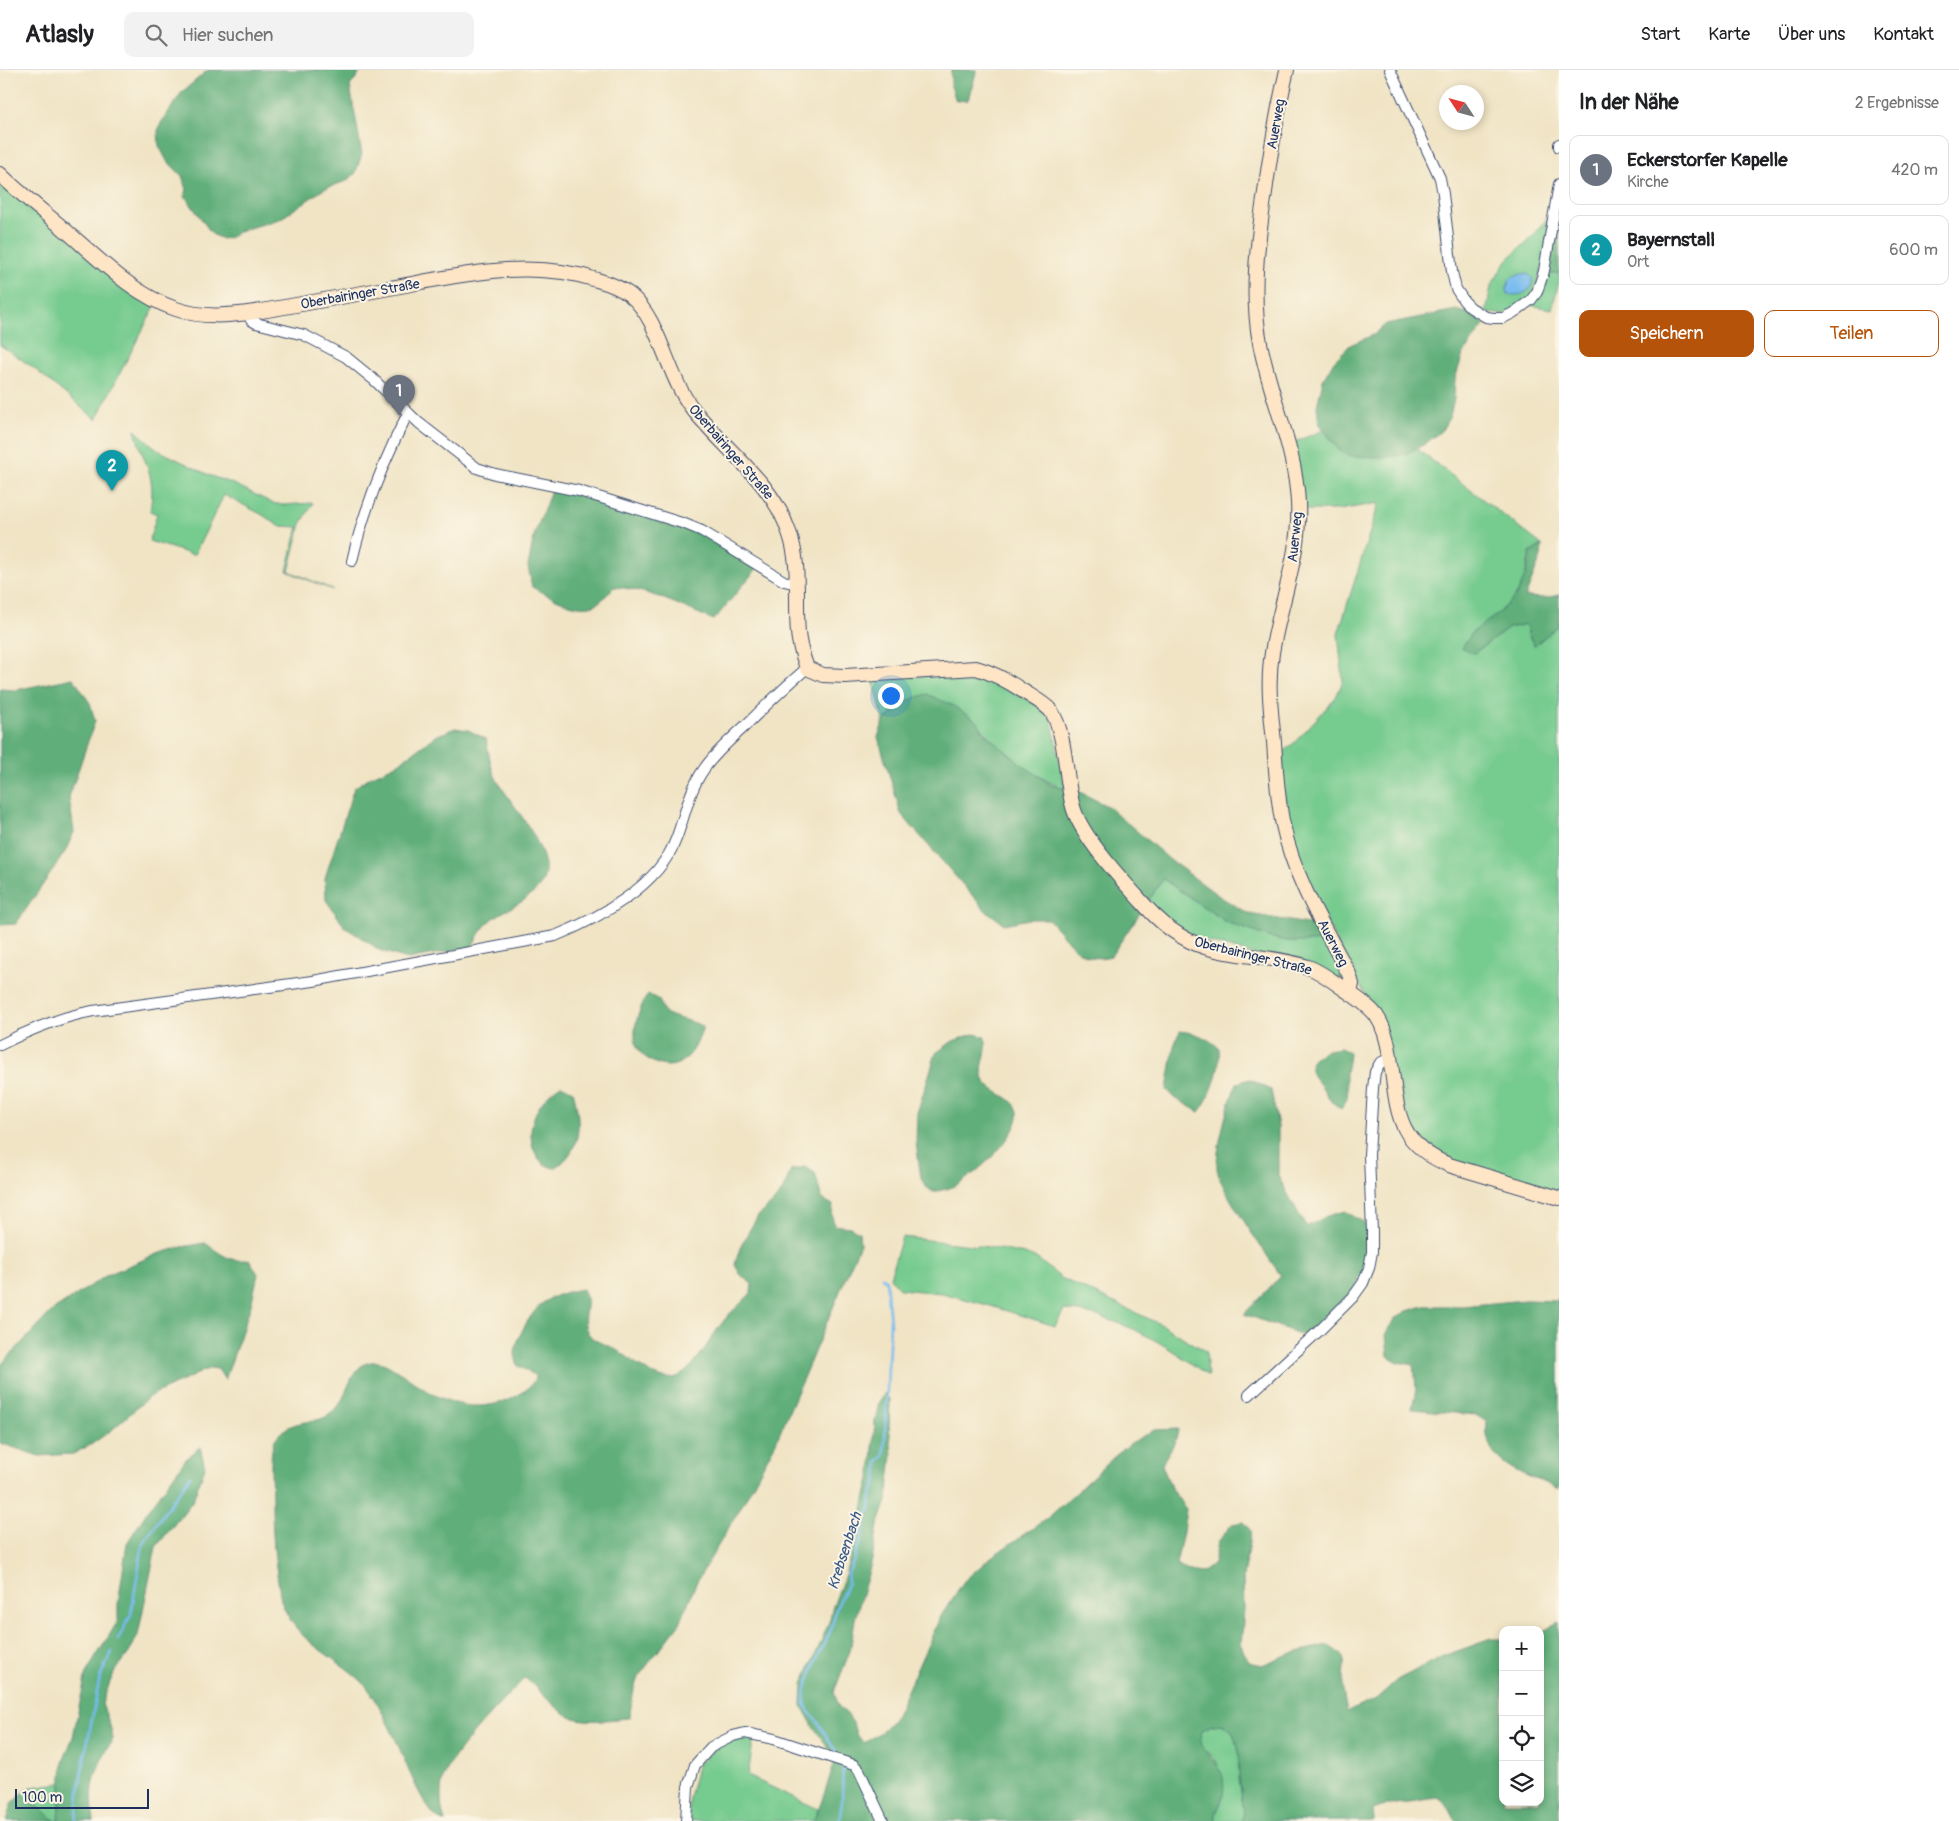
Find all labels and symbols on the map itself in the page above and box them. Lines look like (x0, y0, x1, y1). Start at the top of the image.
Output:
north arrow (1439, 85, 1484, 130)
street label: Auerweg (1263, 97, 1289, 151)
street label: Oberbairinger Straße (299, 275, 421, 313)
pin: 1 (383, 375, 415, 416)
street label: Oberbairinger Straße (685, 401, 777, 503)
pin: 2 (96, 450, 128, 491)
street label: Auerweg (1284, 511, 1306, 563)
your location (878, 683, 904, 709)
street label: Auerweg (1314, 916, 1352, 970)
street label: Oberbairinger Straße (1192, 933, 1314, 979)
water label: Krebsenbach (824, 1509, 867, 1592)
scale bar (15, 1786, 149, 1809)

